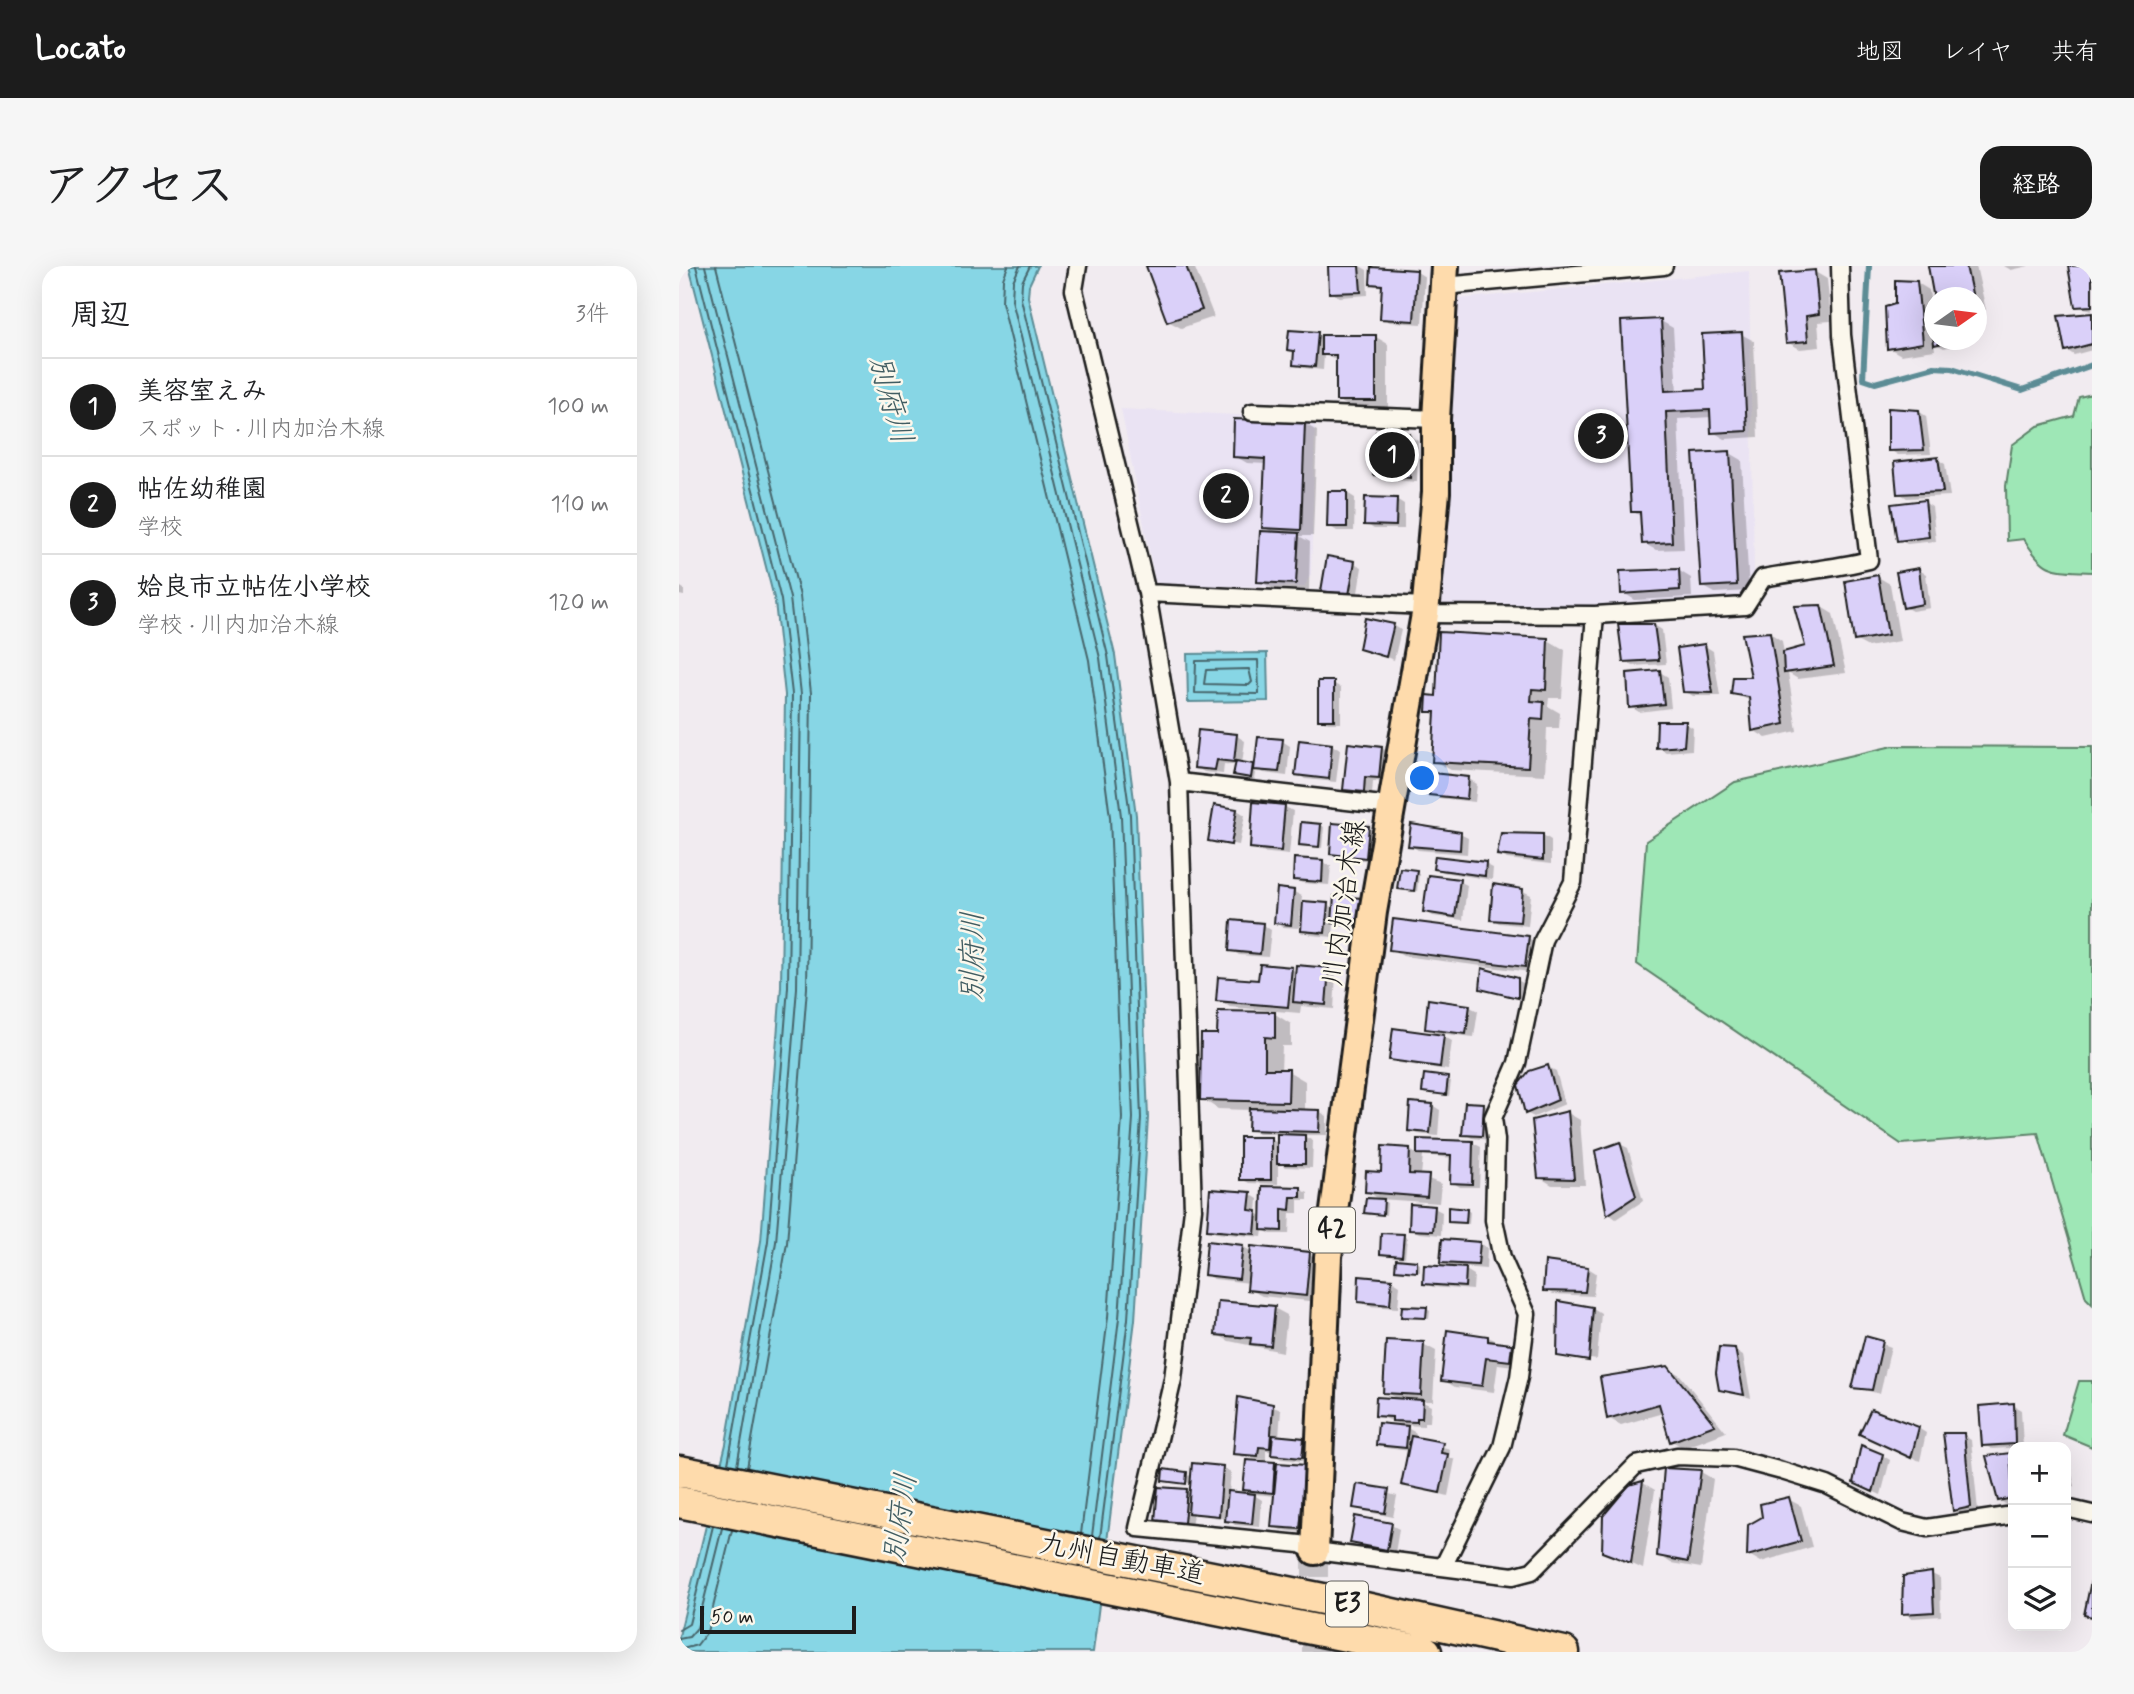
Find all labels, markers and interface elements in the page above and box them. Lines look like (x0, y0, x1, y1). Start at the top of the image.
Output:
text: Locato (35, 27, 126, 71)
text: 地図 (1856, 37, 1904, 68)
text: レイヤ (1942, 37, 2013, 68)
text: 共有 (2051, 37, 2099, 68)
button: 経路 (1980, 146, 2092, 219)
text: アクセス (42, 155, 235, 220)
north arrow (1924, 287, 1987, 350)
text: 周辺 (70, 296, 130, 335)
text: 3件 (576, 300, 609, 330)
water label: 別府川 (859, 351, 921, 449)
text: 美容室えみ (137, 375, 267, 409)
text: 1 (88, 392, 98, 422)
text: 100 m (547, 392, 609, 422)
pin: 3 (1578, 410, 1624, 462)
text: スポット · 川内加治木線 (137, 415, 385, 445)
pin: 1 (1369, 429, 1415, 481)
pin: 2 (1203, 470, 1249, 522)
text: 帖佐幼稚園 (137, 473, 267, 507)
text: 2 (87, 490, 99, 520)
text: 110 m (550, 490, 609, 520)
text: 学校 (137, 513, 183, 543)
text: 姶良市立帖佐小学校 (137, 571, 371, 605)
text: 3 (88, 588, 98, 618)
text: 120 m (548, 588, 609, 618)
text: 学校 · 川内加治木線 (137, 611, 339, 641)
your location (1405, 761, 1439, 795)
street label: 川内加治木線 (1315, 817, 1375, 989)
water label: 別府川 (954, 911, 993, 1001)
road number: 42 (1309, 1208, 1355, 1253)
map controls (2008, 1442, 2071, 1631)
button: + (2008, 1442, 2071, 1505)
water label: 別府川 (875, 1471, 927, 1565)
button: − (2008, 1505, 2071, 1568)
street label: 九州自動車道 (1036, 1526, 1208, 1594)
button: layers (2008, 1568, 2071, 1631)
road number: E3 (1326, 1582, 1368, 1626)
scale bar (700, 1603, 856, 1635)
text: 50 m (711, 1605, 754, 1630)

